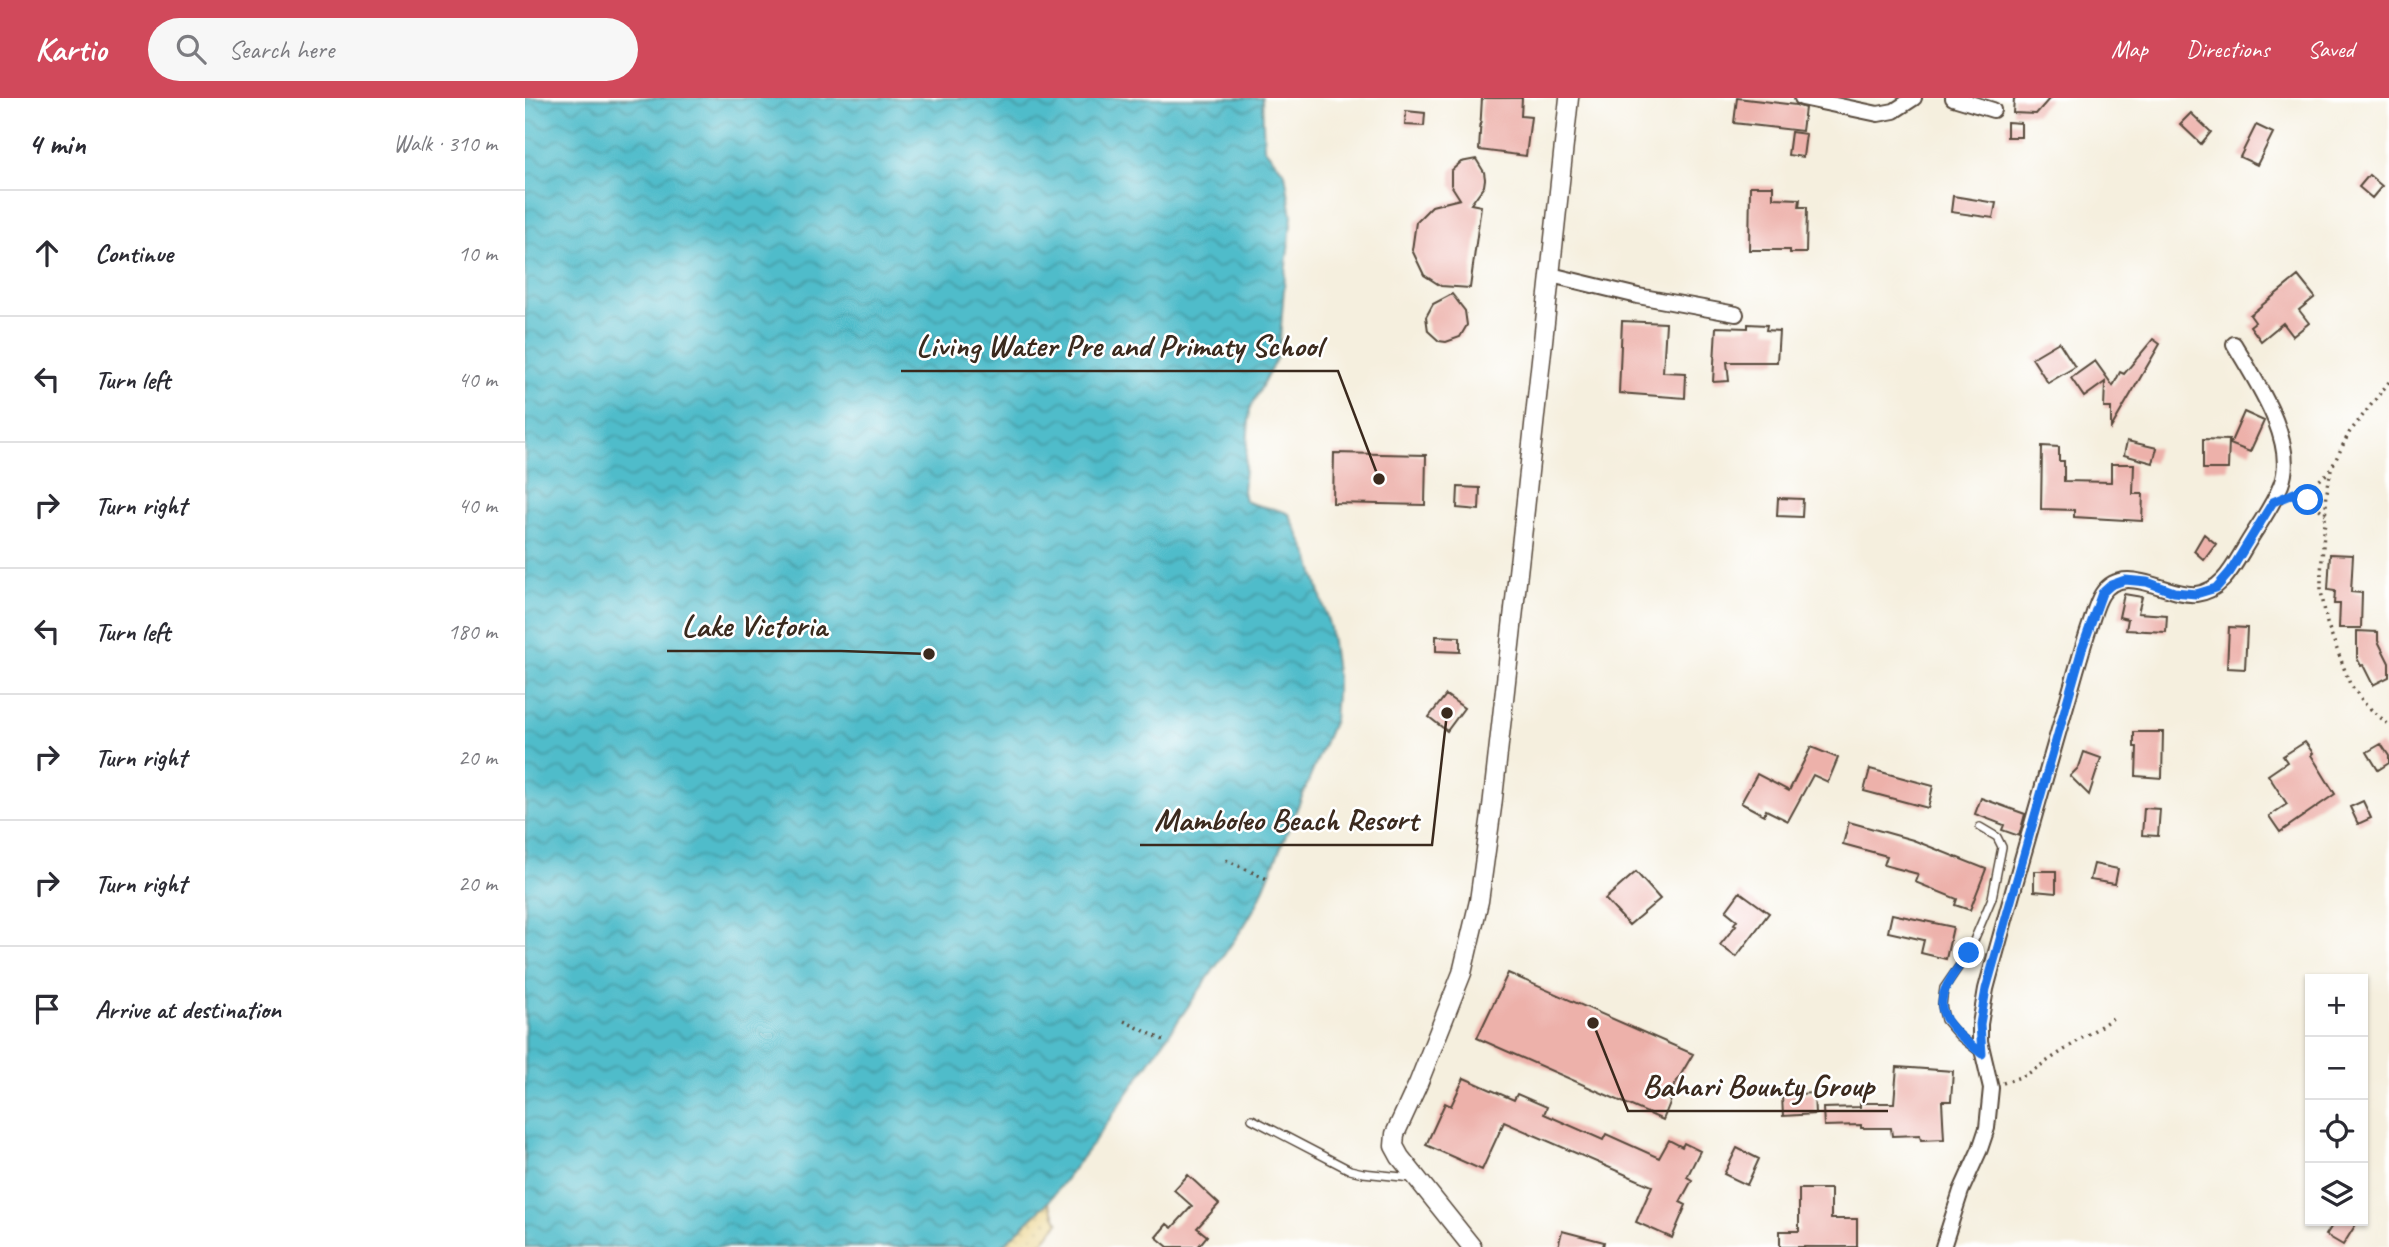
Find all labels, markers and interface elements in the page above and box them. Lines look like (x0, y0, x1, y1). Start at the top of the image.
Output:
search box (148, 18, 638, 81)
text: Kartio (35, 28, 106, 70)
icon: search (172, 30, 210, 68)
text: Search here (228, 33, 334, 66)
text: Map (2111, 34, 2148, 64)
text: Directions (2186, 34, 2269, 64)
text: Saved (2307, 34, 2354, 64)
text: 4 min (28, 125, 85, 163)
text: Walk · 310 m (393, 129, 497, 158)
icon: ahead (28, 234, 66, 272)
text: Continue (95, 237, 173, 270)
text: 10 m (458, 239, 497, 268)
callout: Living Water Pre and Primaty School (901, 318, 1338, 371)
text: Living Water Pre and Primaty School (916, 325, 1328, 366)
icon: left (28, 360, 66, 398)
text: Turn left (95, 363, 170, 396)
text: 40 m (458, 365, 497, 394)
route start (2292, 484, 2323, 515)
icon: right (28, 486, 66, 524)
text: Turn right (95, 489, 186, 522)
text: 40 m (458, 491, 497, 520)
callout: Lake Victoria (667, 598, 841, 651)
text: Lake Victoria (681, 605, 829, 646)
icon: left (28, 612, 66, 650)
text: Turn left (95, 615, 170, 648)
text: 180 m (448, 617, 497, 646)
icon: right (28, 738, 66, 776)
text: Turn right (95, 741, 186, 774)
text: 20 m (458, 743, 497, 772)
callout: Mamboleo Beach Resort (1140, 792, 1432, 845)
text: Mamboleo Beach Resort (1154, 799, 1421, 840)
icon: right (28, 864, 66, 902)
text: Turn right (95, 867, 186, 900)
text: 20 m (458, 869, 497, 898)
route end (1953, 937, 1984, 968)
map controls (2305, 974, 2368, 1226)
button: + (2305, 974, 2368, 1037)
icon: arrive (28, 990, 66, 1028)
text: Arrive at destination (95, 993, 281, 1026)
button: − (2305, 1037, 2368, 1100)
callout: Bahari Bounty Group (1628, 1058, 1888, 1111)
text: Bahari Bounty Group (1642, 1065, 1876, 1106)
button: locate (2305, 1100, 2368, 1163)
button: layers (2305, 1163, 2368, 1226)

